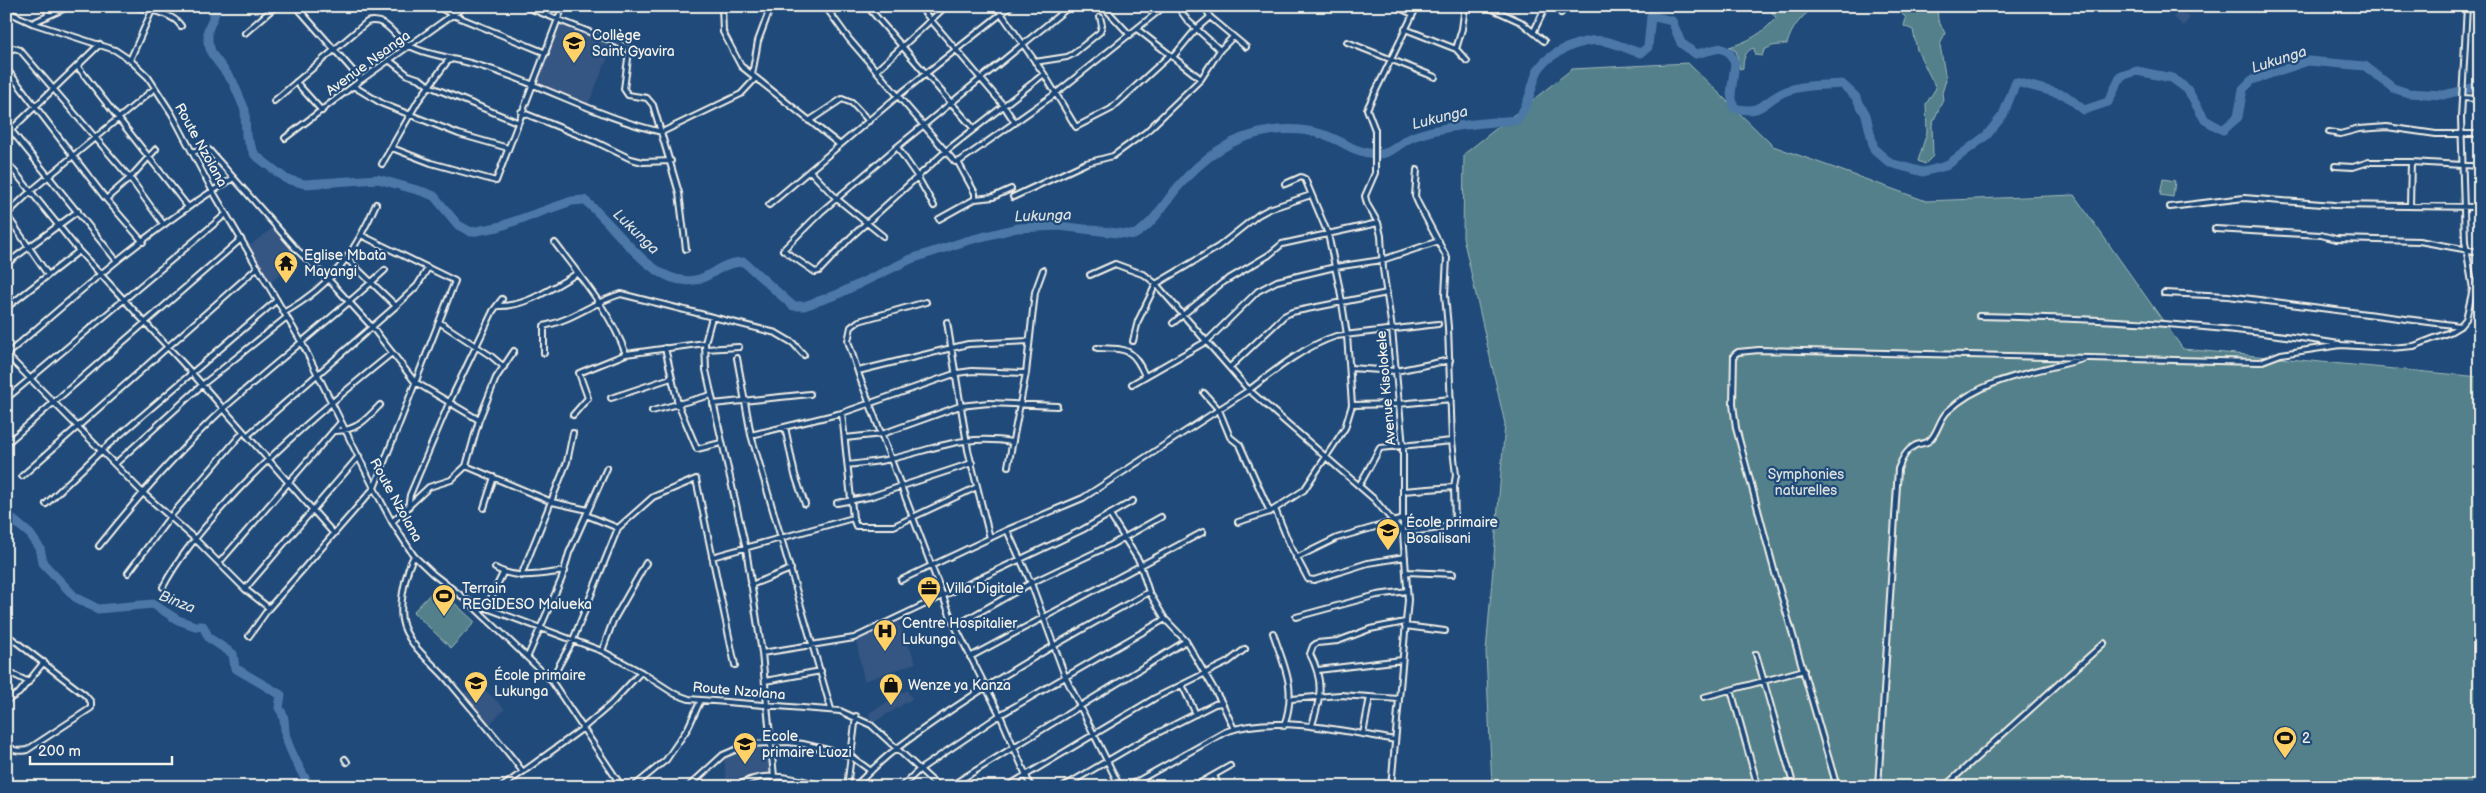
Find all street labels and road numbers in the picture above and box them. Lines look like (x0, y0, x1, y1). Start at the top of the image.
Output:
street label: Avenue Nsanga (323, 27, 414, 99)
street label: Route Nzolana (171, 100, 231, 190)
street label: Avenue Kisolokele (1373, 330, 1399, 446)
street label: Route Nzolana (366, 455, 426, 545)
street label: Route Nzolana (692, 678, 786, 704)

